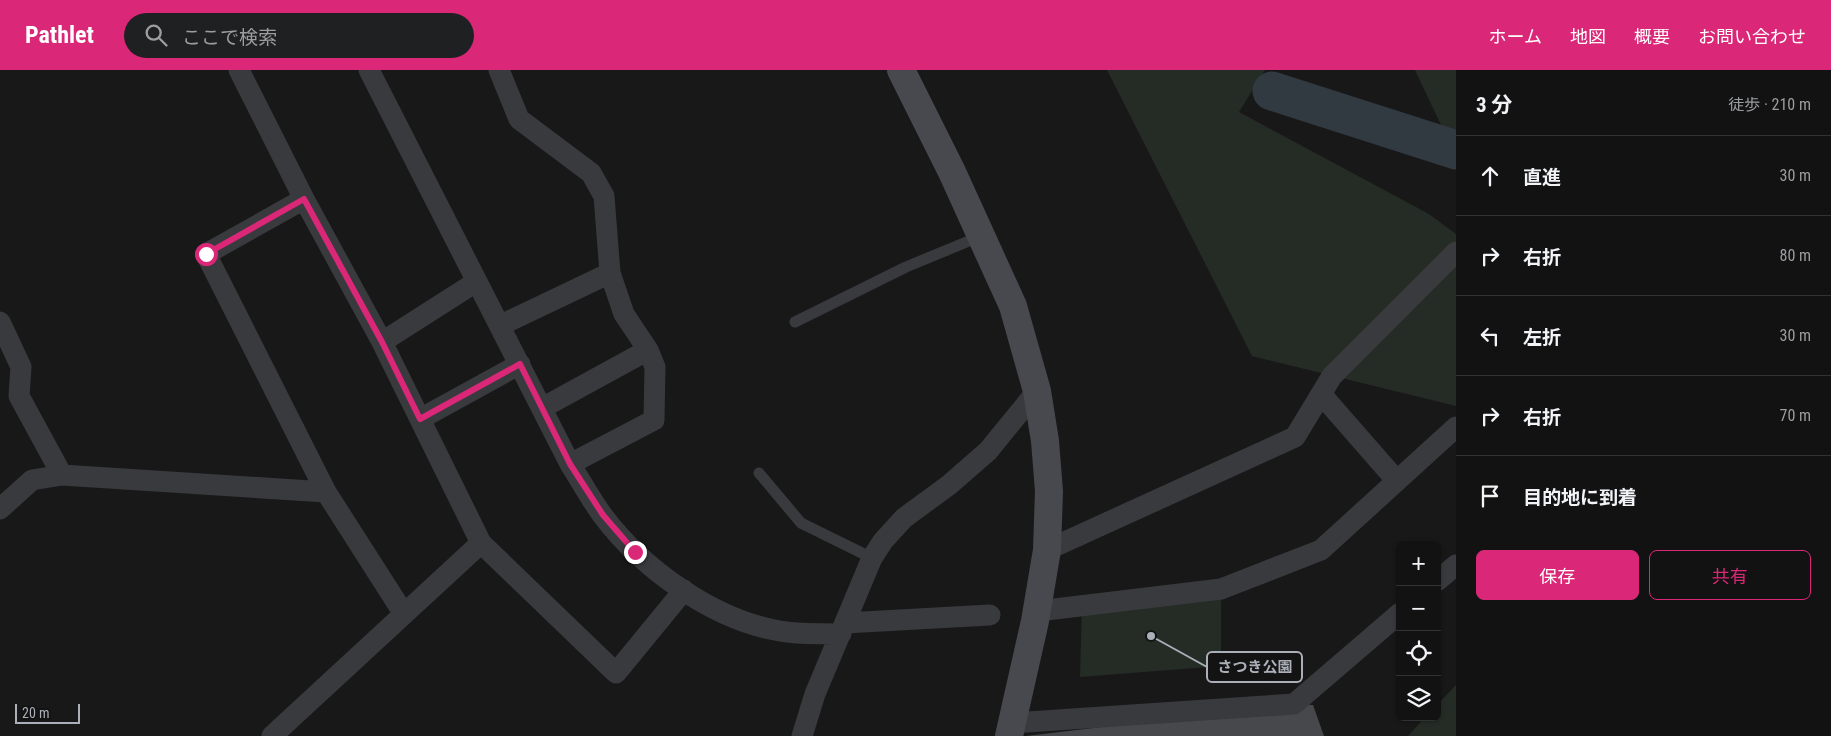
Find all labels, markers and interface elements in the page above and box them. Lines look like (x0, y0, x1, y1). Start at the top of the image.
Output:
search box (124, 13, 474, 58)
text: Pathlet (25, 21, 94, 49)
icon: search (142, 21, 170, 49)
text: ここで検索 (182, 26, 277, 49)
text: ホーム (1489, 26, 1542, 47)
text: 地図 (1570, 26, 1606, 47)
text: 概要 (1634, 26, 1670, 47)
text: お問い合わせ (1698, 26, 1806, 47)
text: 3 分 (1476, 93, 1512, 117)
text: 徒歩 · 210 m (1728, 95, 1811, 114)
icon: ahead (1476, 162, 1504, 190)
text: 直進 (1523, 166, 1561, 189)
text: 30 m (1779, 166, 1811, 185)
icon: right (1476, 242, 1504, 270)
route start (195, 243, 218, 266)
text: 右折 (1523, 246, 1561, 269)
text: 80 m (1779, 246, 1811, 265)
icon: left (1476, 322, 1504, 350)
text: 左折 (1523, 326, 1561, 349)
text: 30 m (1779, 326, 1811, 345)
icon: right (1476, 402, 1504, 430)
text: 右折 (1523, 406, 1561, 429)
text: 70 m (1779, 406, 1811, 425)
icon: arrive (1476, 482, 1504, 510)
text: 目的地に到着 (1523, 486, 1637, 509)
route end (624, 541, 647, 564)
map controls (1396, 541, 1441, 721)
button: + (1396, 541, 1441, 586)
button: 保存 (1476, 550, 1639, 600)
button: 共有 (1649, 550, 1811, 600)
button: − (1396, 586, 1441, 631)
button: locate (1396, 631, 1441, 676)
callout: さつき公園 (1207, 652, 1302, 682)
text: さつき公園 (1217, 658, 1293, 676)
button: layers (1396, 676, 1441, 721)
scale bar (15, 701, 80, 724)
text: 20 m (22, 705, 50, 721)

